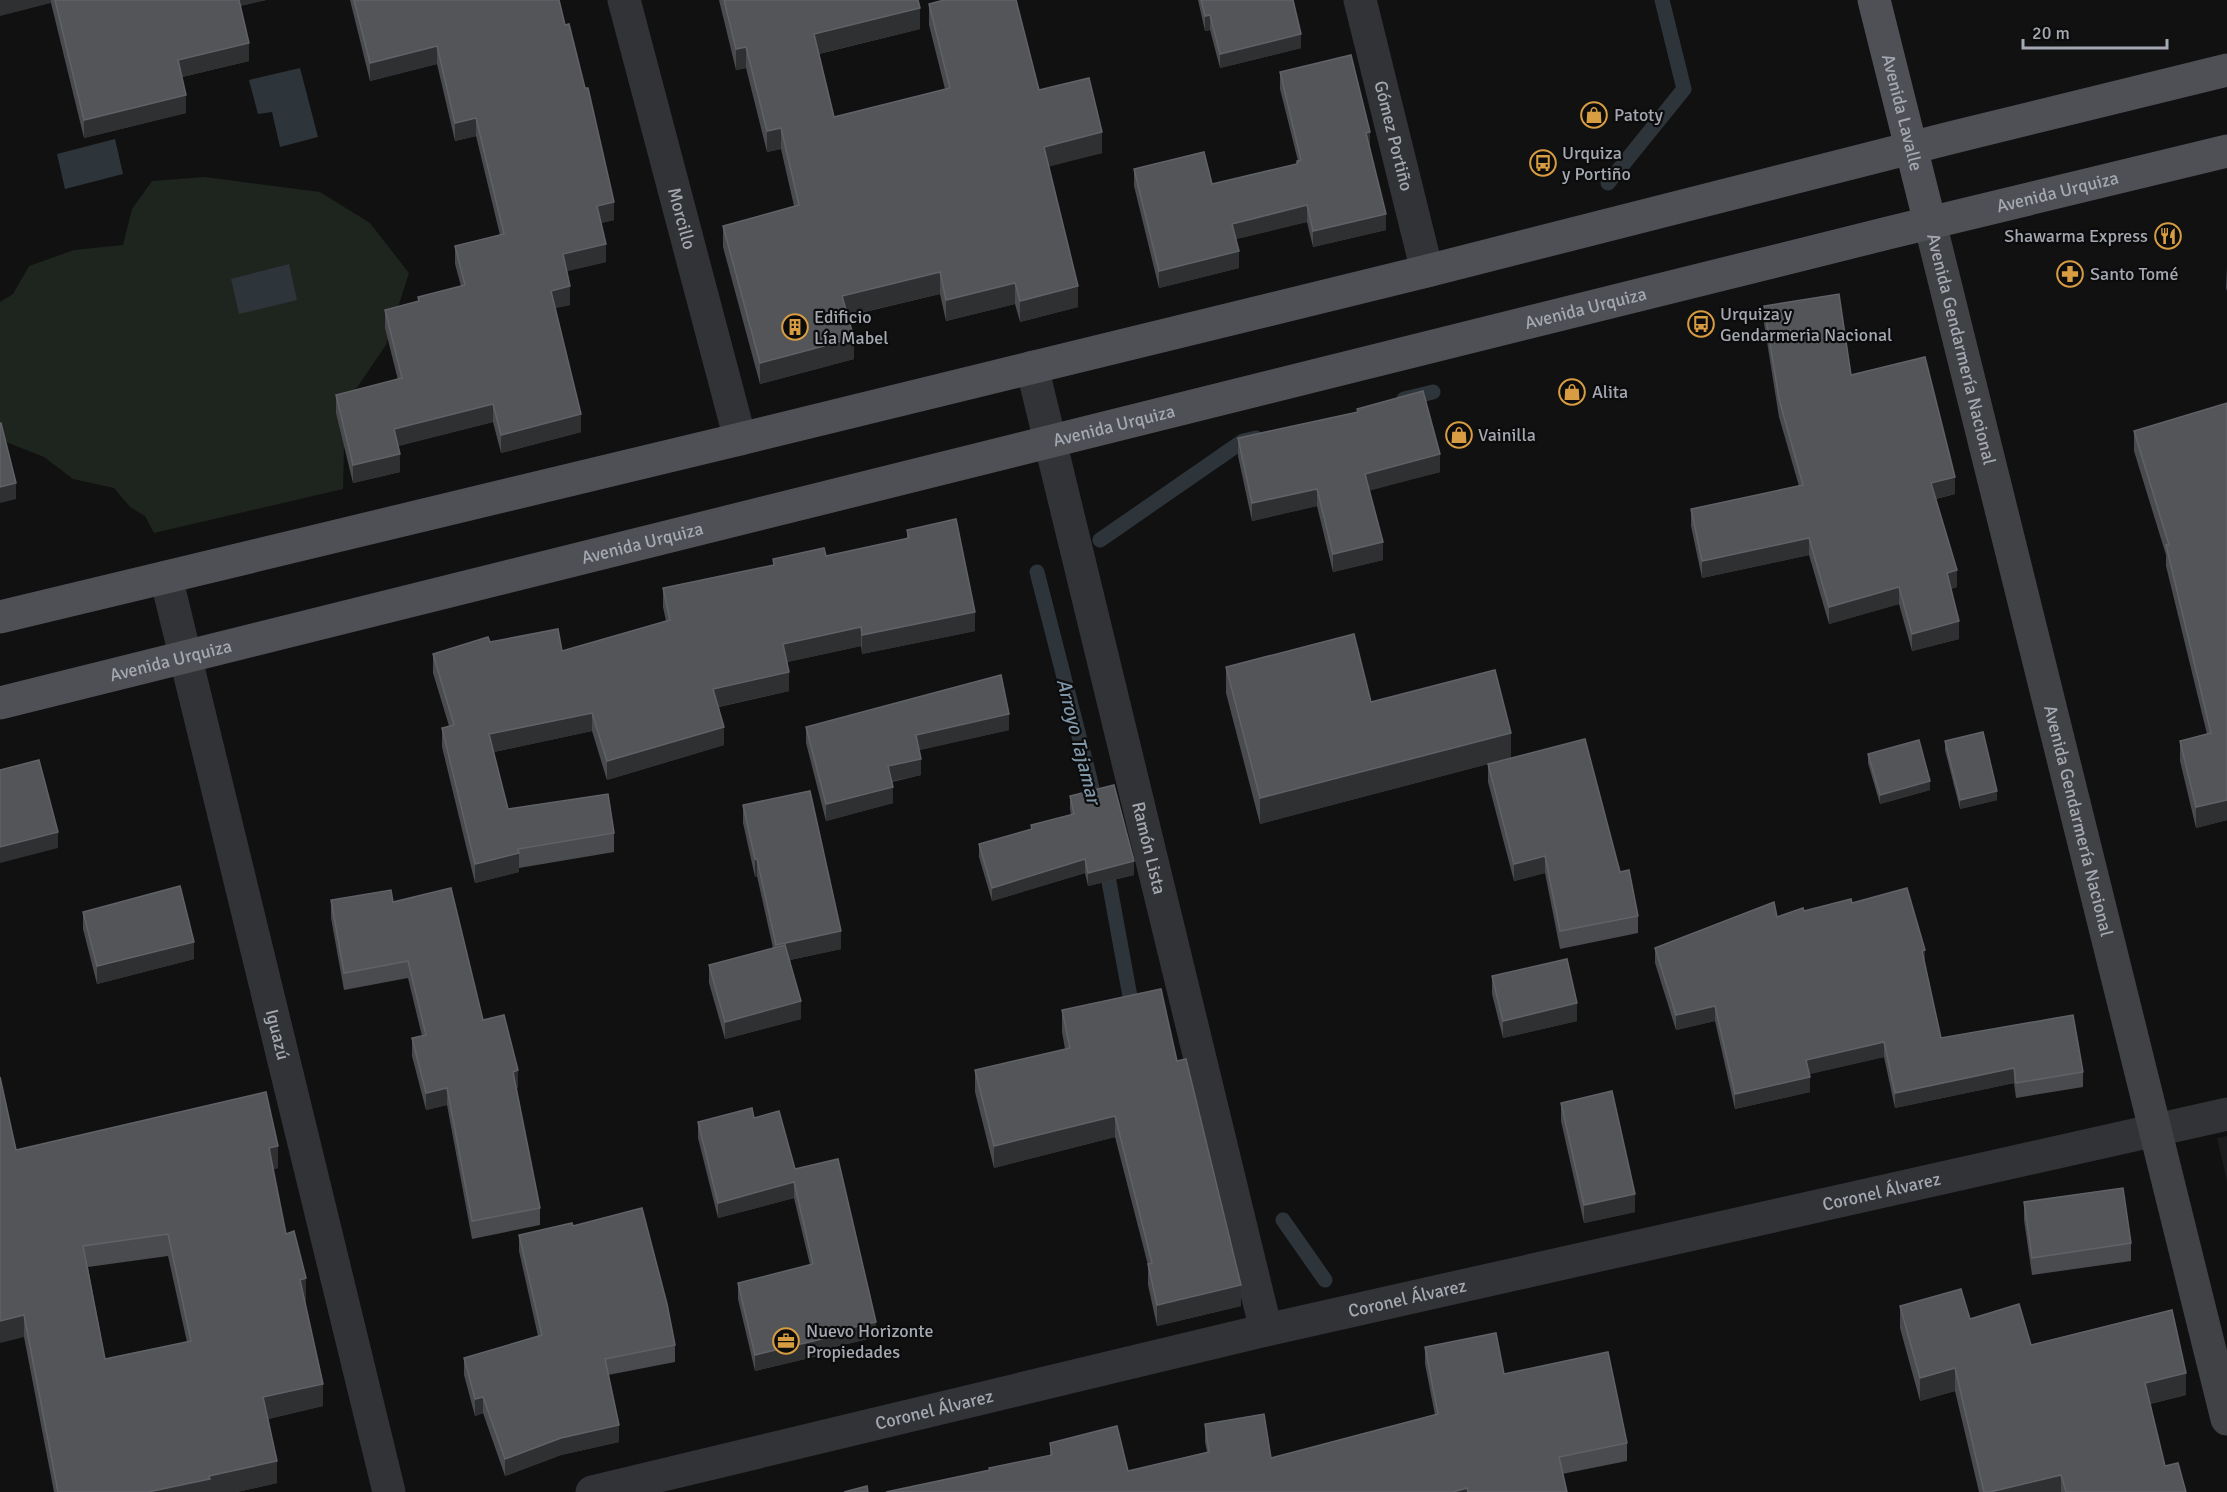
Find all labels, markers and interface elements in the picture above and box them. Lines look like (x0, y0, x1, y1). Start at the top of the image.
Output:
scale bar (2023, 12, 2167, 50)
text: 20 m (2032, 22, 2070, 44)
street label: Avenida Lavalle (1877, 52, 1927, 173)
street label: Gómez Portiño (1369, 78, 1418, 193)
shop icon: Patoty (1579, 100, 1609, 130)
place label: Patoty (1614, 104, 1663, 126)
place label: Urquiza y Portiño (1562, 142, 1631, 185)
bus stop icon: Urquiza y Portiño (1528, 148, 1558, 178)
street label: Avenida Urquiza (1994, 167, 2121, 217)
street label: Morcillo (663, 185, 700, 252)
restaurant icon: Shawarma Express (2153, 221, 2183, 251)
place label: Shawarma Express (2004, 225, 2148, 247)
street label: Avenida Gendarmería Nacional (1922, 231, 2001, 467)
pharmacy icon: Santo Tomé (2055, 259, 2085, 289)
place label: Santo Tomé (2090, 263, 2178, 285)
street label: Avenida Urquiza (1522, 283, 1649, 334)
place label: Urquiza y Gendarmeria Nacional (1720, 303, 1892, 346)
place label: Edificio Lía Mabel (814, 306, 888, 349)
bus stop icon: Urquiza y Gendarmeria Nacional (1686, 309, 1716, 339)
building icon: Edificio Lía Mabel (780, 312, 810, 342)
shop icon: Alita (1557, 377, 1587, 407)
place label: Alita (1592, 381, 1628, 403)
street label: Avenida Urquiza (1051, 400, 1177, 451)
shop icon: Vainilla (1444, 420, 1474, 450)
place label: Vainilla (1478, 424, 1536, 446)
street label: Avenida Urquiza (579, 517, 706, 569)
street label: Avenida Urquiza (107, 635, 234, 686)
water label: Arroyo Tajamar (1051, 676, 1107, 809)
street label: Avenida Gendarmería Nacional (2039, 703, 2118, 939)
street label: Ramón Lista (1127, 799, 1171, 897)
street label: Iguazú (261, 1007, 294, 1062)
street label: Coronel Álvarez (1820, 1168, 1943, 1216)
street label: Coronel Álvarez (1346, 1274, 1468, 1322)
place label: Nuevo Horizonte Propiedades (806, 1320, 934, 1363)
office icon: Nuevo Horizonte Propiedades (771, 1326, 801, 1356)
street label: Coronel Álvarez (873, 1385, 995, 1435)

